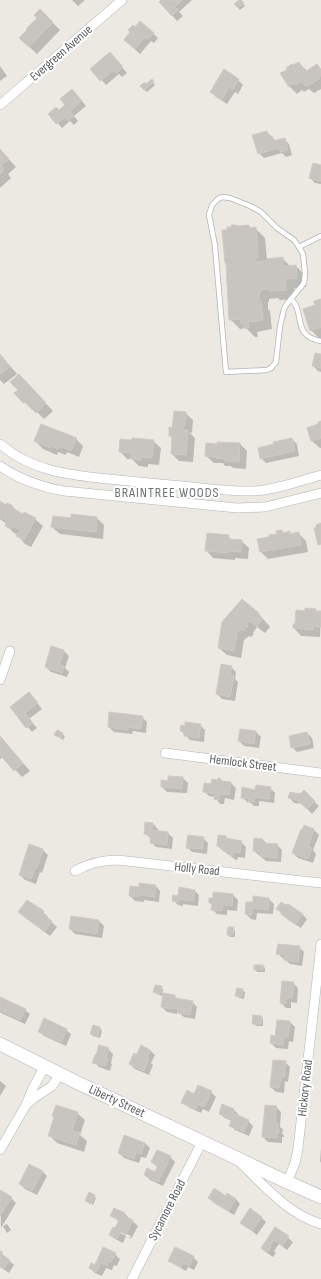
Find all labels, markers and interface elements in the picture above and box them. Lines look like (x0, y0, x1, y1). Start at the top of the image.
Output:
street label: Evergreen Avenue (27, 22, 95, 84)
district label: BRAINTREE WOODS (114, 484, 220, 501)
street label: Hemlock Street (208, 751, 278, 775)
street label: Holly Road (173, 859, 221, 879)
street label: Hickory Road (294, 1059, 316, 1117)
street label: Liberty Street (86, 1081, 148, 1121)
street label: Sycamore Road (145, 1177, 189, 1243)

